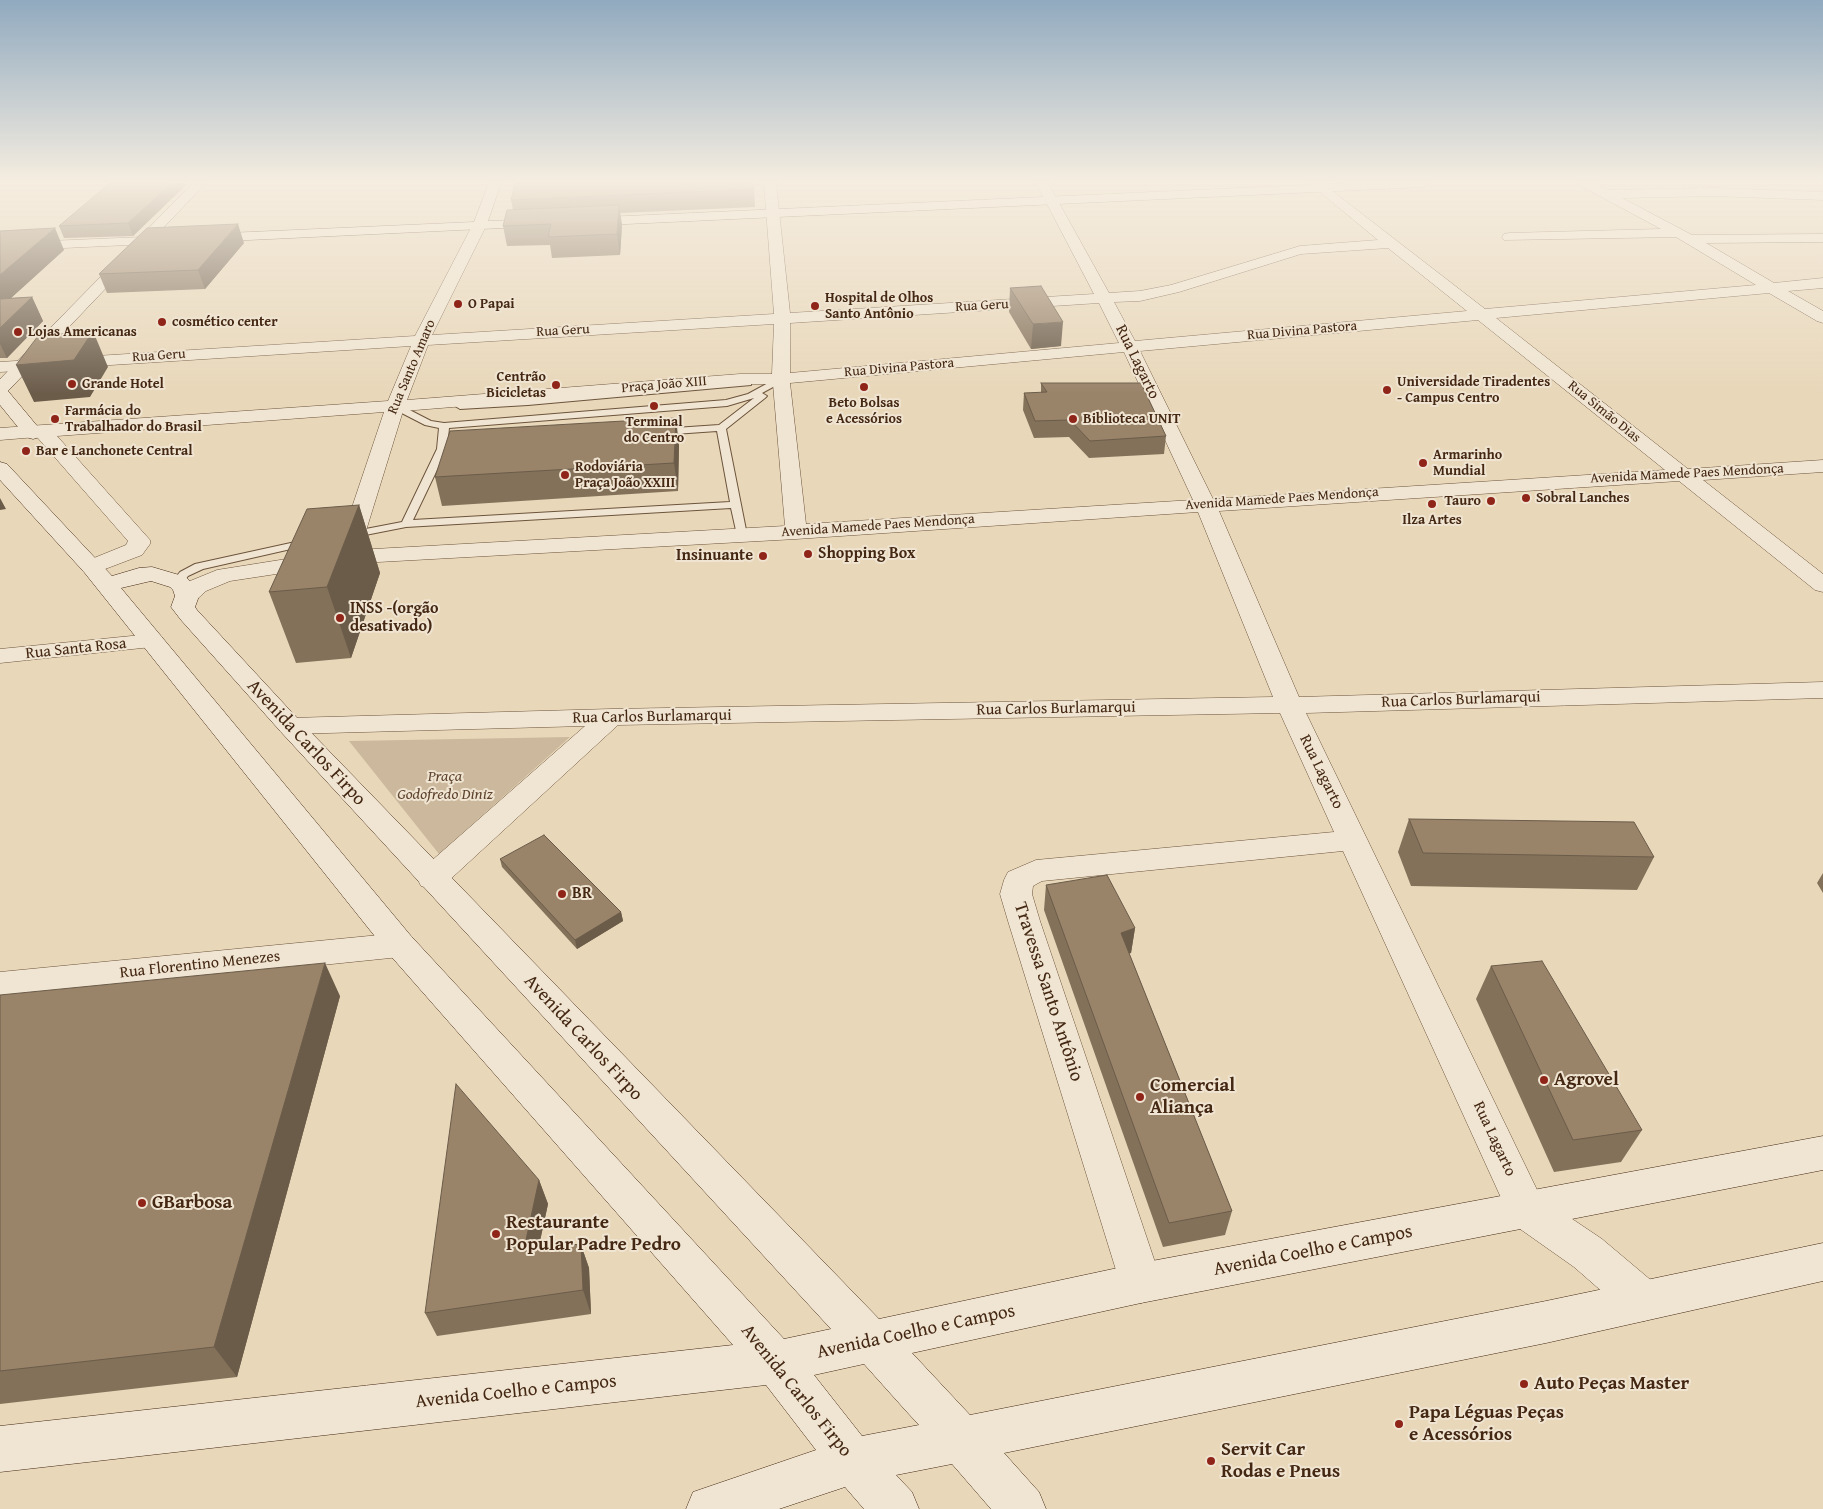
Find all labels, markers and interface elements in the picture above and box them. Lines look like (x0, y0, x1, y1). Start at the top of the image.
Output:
place label: Hospital de Olhos Santo Antônio (825, 290, 933, 322)
place label: O Papai (468, 296, 515, 312)
street label: Rua Geru (955, 296, 1009, 316)
marker: O Papai (452, 298, 464, 310)
marker: Hospital de Olhos Santo Antônio (809, 300, 821, 312)
place label: cosmético center (172, 314, 278, 330)
marker: cosmético center (156, 316, 168, 328)
street label: Rua Santo Amaro (385, 317, 439, 417)
street label: Rua Divina Pastora (1246, 318, 1358, 344)
street label: Rua Geru (536, 321, 590, 341)
street label: Rua Lagarto (1111, 322, 1163, 402)
place label: Lojas Americanas (28, 324, 137, 340)
marker: Lojas Americanas (12, 326, 24, 338)
street label: Rua Geru (132, 346, 186, 366)
street label: Rua Divina Pastora (843, 355, 955, 381)
place label: Centrão Bicicletas (486, 369, 546, 402)
street label: Praça João XIII (621, 373, 707, 397)
place label: Universidade Tiradentes - Campus Centro (1397, 374, 1550, 407)
place label: Grande Hotel (82, 376, 164, 392)
street label: Rua Simão Dias (1564, 377, 1644, 447)
marker: Grande Hotel (66, 378, 78, 390)
marker: Centrão Bicicletas (550, 379, 562, 391)
marker: Beto Bolsas e Acessórios (858, 381, 870, 393)
marker: Universidade Tiradentes - Campus Centro (1381, 384, 1393, 396)
place label: Beto Bolsas e Acessórios (826, 395, 902, 428)
marker: Terminal do Centro (648, 400, 660, 412)
place label: Farmácia do Trabalhador do Brasil (65, 403, 202, 436)
place label: Biblioteca UNIT (1083, 411, 1180, 427)
marker: Farmácia do Trabalhador do Brasil (49, 413, 61, 425)
marker: Biblioteca UNIT (1067, 413, 1079, 425)
place label: Terminal do Centro (624, 414, 684, 447)
place label: Bar e Lanchonete Central (36, 443, 193, 459)
marker: Bar e Lanchonete Central (20, 445, 32, 457)
place label: Armarinho Mundial (1433, 447, 1502, 480)
marker: Armarinho Mundial (1417, 457, 1429, 469)
place label: Rodoviária Praça João XXIII (575, 459, 675, 492)
street label: Avenida Mamede Paes Mendonça (1590, 461, 1784, 487)
marker: Rodoviária Praça João XXIII (559, 469, 571, 481)
street label: Avenida Mamede Paes Mendonça (1185, 484, 1379, 514)
place label: Sobral Lanches (1536, 490, 1629, 506)
marker: Sobral Lanches (1520, 492, 1532, 504)
place label: Tauro (1444, 493, 1481, 509)
marker: Tauro (1485, 495, 1497, 507)
marker: Ilza Artes (1426, 498, 1438, 510)
street label: Avenida Mamede Paes Mendonça (781, 511, 975, 541)
place label: Ilza Artes (1402, 512, 1462, 528)
place label: Shopping Box (818, 544, 915, 564)
place label: Insinuante (676, 546, 753, 566)
marker: Shopping Box (802, 548, 814, 560)
marker: Insinuante (757, 550, 769, 562)
place label: INSS -(orgão desativado) (350, 599, 439, 637)
marker: INSS -(orgão desativado) (334, 612, 346, 624)
street label: Rua Santa Rosa (25, 634, 127, 664)
street label: Avenida Carlos Firpo (242, 675, 370, 811)
street label: Rua Carlos Burlamarqui (1381, 688, 1541, 712)
street label: Rua Carlos Burlamarqui (976, 698, 1136, 720)
street label: Rua Carlos Burlamarqui (572, 706, 732, 728)
street label: Rua Lagarto (1295, 732, 1347, 812)
park label: Praça Godofredo Diniz (397, 767, 493, 805)
place label: BR (572, 884, 592, 904)
marker: BR (556, 888, 568, 900)
street label: Travessa Santo Antônio (1008, 900, 1088, 1084)
street label: Rua Florentino Menezes (119, 947, 281, 983)
street label: Avenida Carlos Firpo (519, 970, 647, 1106)
place label: Agrovel (1554, 1069, 1619, 1091)
marker: Agrovel (1538, 1074, 1550, 1086)
place label: Comercial Aliança (1150, 1075, 1235, 1119)
marker: Comercial Aliança (1134, 1091, 1146, 1103)
street label: Rua Lagarto (1468, 1099, 1520, 1179)
place label: GBarbosa (152, 1192, 232, 1214)
marker: GBarbosa (136, 1197, 148, 1209)
place label: Restaurante Popular Padre Pedro (506, 1212, 681, 1256)
street label: Avenida Coelho e Campos (1212, 1221, 1414, 1281)
marker: Restaurante Popular Padre Pedro (490, 1228, 502, 1240)
street label: Avenida Coelho e Campos (815, 1300, 1017, 1364)
street label: Avenida Carlos Firpo (736, 1320, 856, 1462)
street label: Avenida Coelho e Campos (414, 1370, 618, 1414)
place label: Auto Peças Master (1534, 1373, 1689, 1395)
marker: Auto Peças Master (1518, 1378, 1530, 1390)
place label: Papa Léguas Peças e Acessórios (1409, 1402, 1564, 1446)
marker: Papa Léguas Peças e Acessórios (1393, 1418, 1405, 1430)
place label: Servit Car Rodas e Pneus (1221, 1439, 1340, 1483)
marker: Servit Car Rodas e Pneus (1205, 1455, 1217, 1467)

